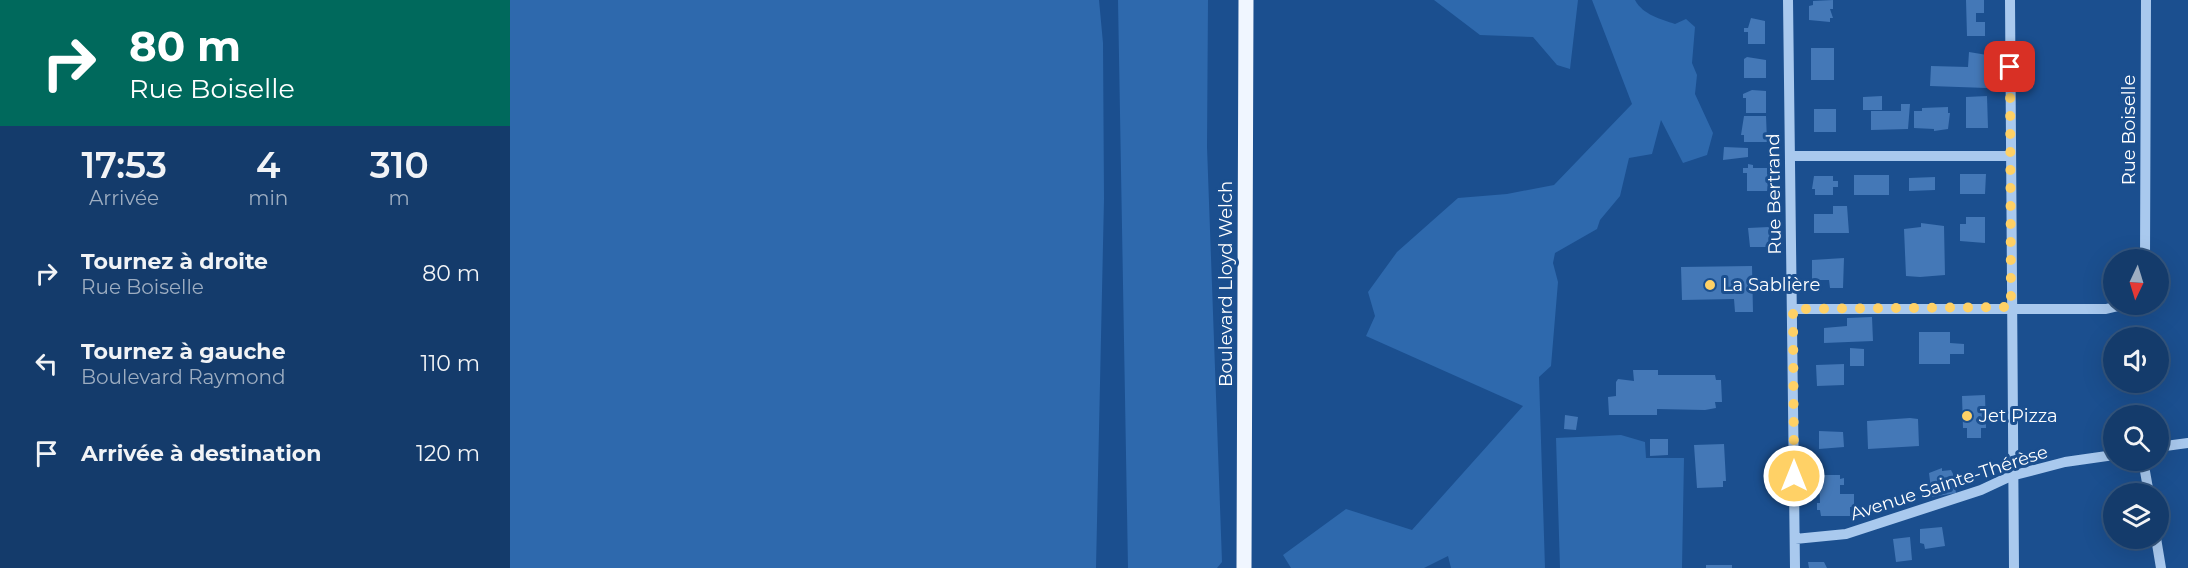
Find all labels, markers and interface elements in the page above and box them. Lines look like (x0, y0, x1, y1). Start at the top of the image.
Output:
text: 80 m (129, 20, 241, 72)
icon: right (30, 24, 108, 102)
pin (1984, 41, 2035, 92)
icon: arrive (1993, 50, 2026, 83)
text: Rue Boiselle (129, 72, 295, 105)
street label: Rue Boiselle (2118, 75, 2140, 185)
street label: Rue Bertrand (1762, 133, 1786, 255)
text: 17:53 (81, 143, 167, 187)
text: 4 (256, 143, 281, 187)
text: 310 (370, 143, 429, 187)
street label: Boulevard Lloyd Welch (1215, 181, 1237, 387)
text: Arrivée (89, 186, 159, 210)
text: min (248, 186, 288, 210)
text: m (389, 186, 410, 210)
text: Tournez à droite (81, 248, 268, 275)
north arrow (2103, 249, 2169, 315)
map controls (2103, 249, 2169, 549)
icon: right (30, 257, 63, 290)
text: 80 m (422, 260, 480, 287)
place label: La Sablière (1722, 274, 1820, 296)
text: Rue Boiselle (81, 275, 204, 299)
marker: La Sablière (1703, 278, 1717, 292)
button: sound (2103, 327, 2169, 393)
text: Tournez à gauche (81, 338, 286, 365)
icon: left (30, 347, 63, 380)
text: 110 m (420, 350, 480, 377)
text: Boulevard Raymond (81, 365, 286, 389)
place label: Jet Pizza (1978, 405, 2058, 427)
button: search (2103, 405, 2169, 471)
marker: Jet Pizza (1960, 409, 1974, 423)
icon: arrive (30, 437, 63, 470)
text: Arrivée à destination (81, 440, 321, 467)
text: 120 m (416, 440, 480, 467)
street label: Avenue Sainte-Thérèse (1847, 441, 2051, 525)
position arrow (1762, 444, 1826, 508)
button: layers (2103, 483, 2169, 549)

